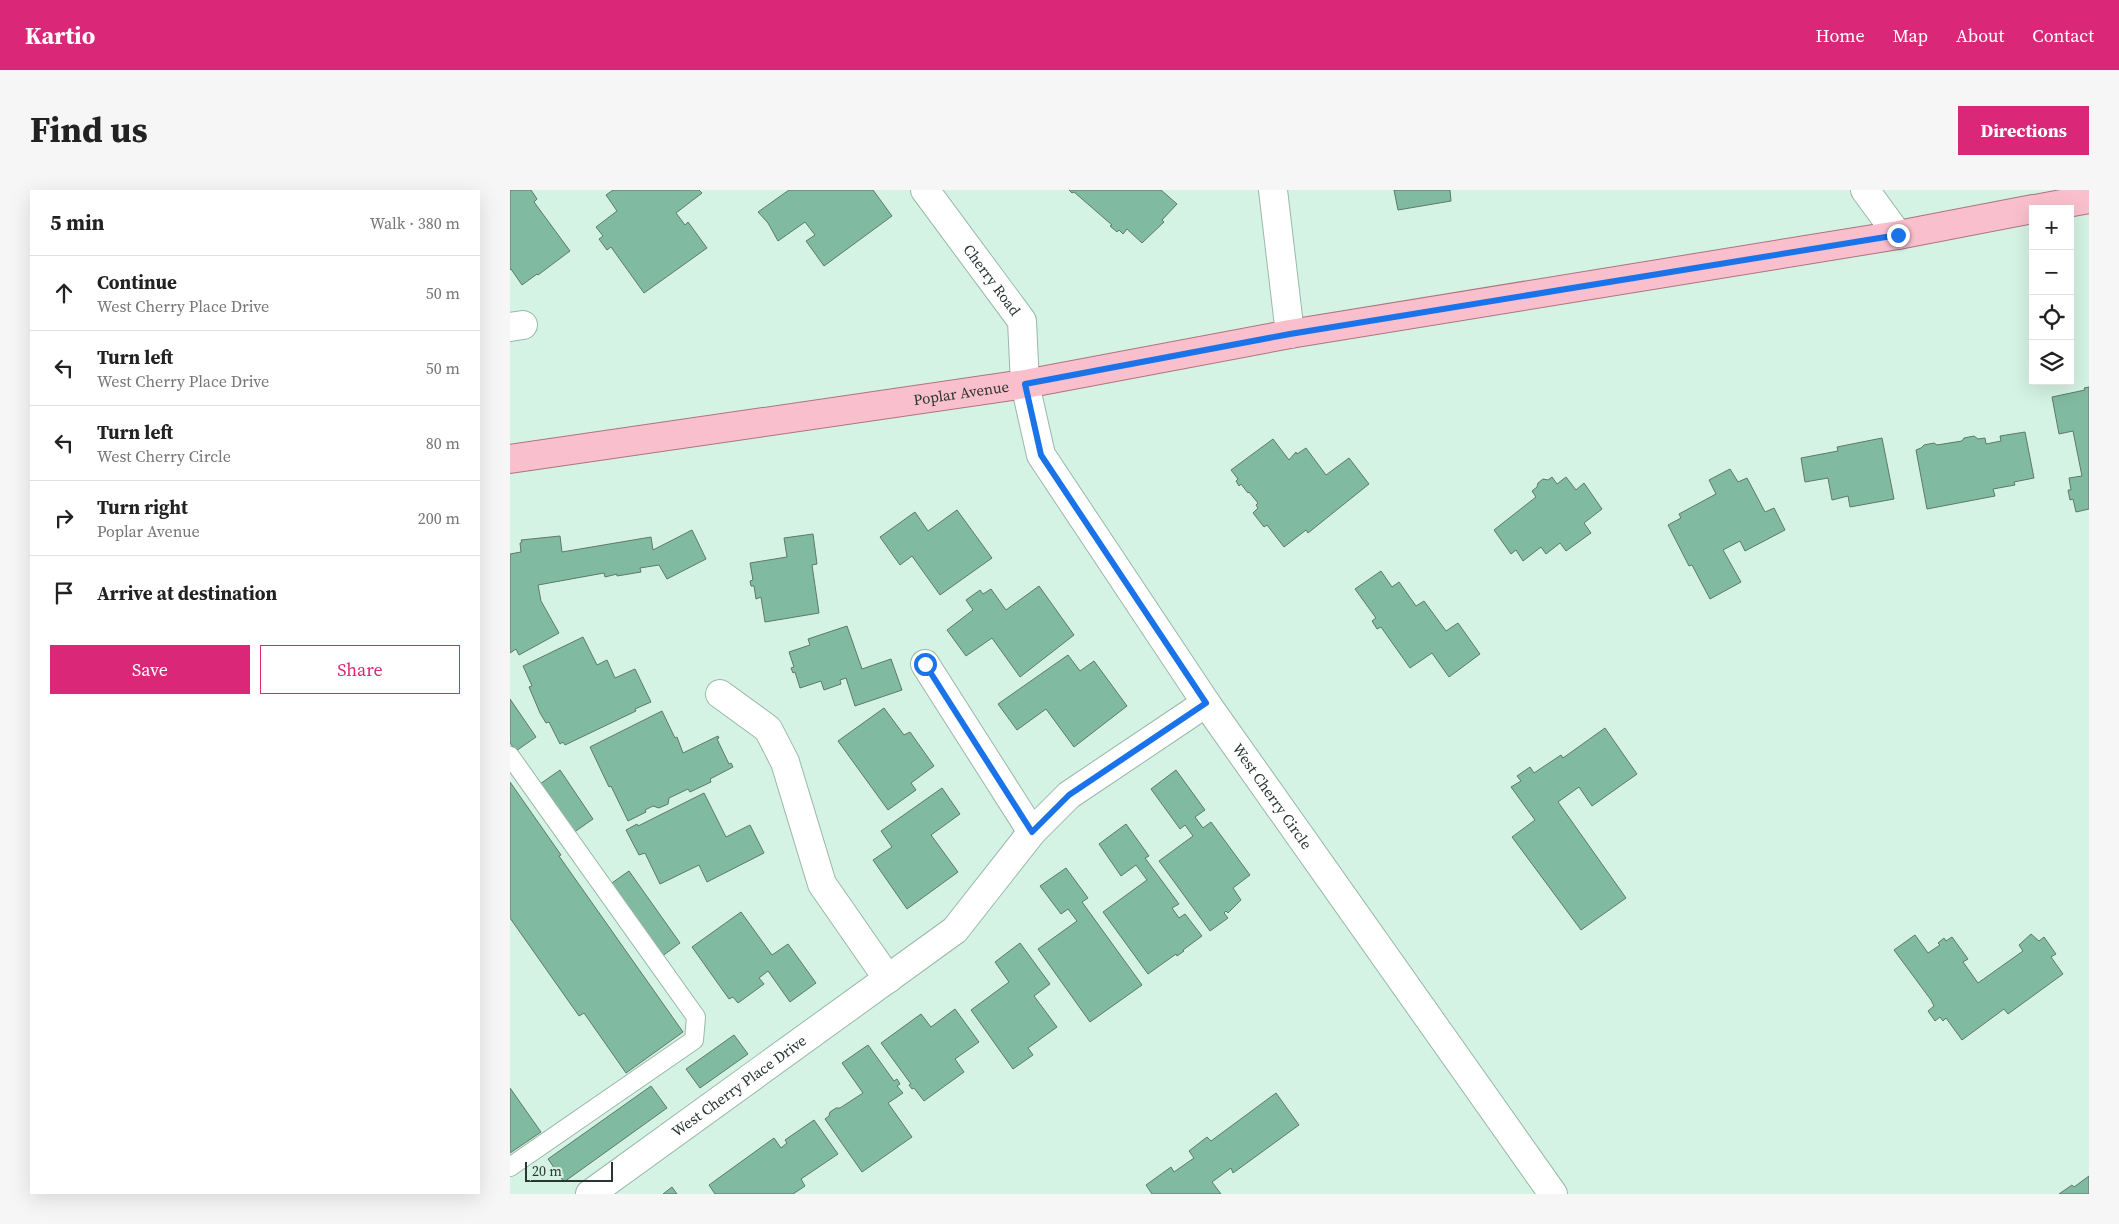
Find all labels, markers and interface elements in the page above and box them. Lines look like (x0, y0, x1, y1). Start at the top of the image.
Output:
text: Kartio (25, 19, 95, 52)
text: Home (1816, 23, 1865, 48)
text: Map (1893, 23, 1928, 48)
text: About (1956, 23, 2004, 48)
text: Contact (2032, 23, 2094, 48)
text: Find us (30, 106, 148, 154)
button: Directions (1958, 106, 2089, 155)
map controls (2029, 205, 2074, 385)
button: + (2029, 205, 2074, 250)
text: 5 min (50, 208, 105, 237)
text: Walk · 380 m (370, 212, 460, 234)
route end (1887, 224, 1910, 247)
street label: Cherry Road (959, 240, 1026, 320)
button: − (2029, 250, 2074, 295)
text: Continue (97, 269, 177, 295)
icon: ahead (50, 279, 78, 307)
text: 50 m (426, 282, 460, 304)
text: West Cherry Place Drive (97, 295, 269, 317)
button: locate (2029, 295, 2074, 340)
button: layers (2029, 340, 2074, 385)
text: Turn left (97, 344, 173, 370)
icon: left (50, 354, 78, 382)
text: 50 m (426, 357, 460, 379)
text: West Cherry Place Drive (97, 370, 269, 392)
street label: Poplar Avenue (912, 375, 1011, 410)
text: Turn left (97, 419, 173, 445)
icon: left (50, 429, 78, 457)
text: 80 m (426, 432, 460, 454)
text: West Cherry Circle (97, 445, 231, 467)
text: Turn right (97, 494, 188, 520)
icon: right (50, 504, 78, 532)
text: 200 m (418, 507, 460, 529)
text: Poplar Avenue (97, 520, 200, 542)
icon: arrive (50, 579, 78, 607)
text: Arrive at destination (97, 580, 277, 606)
button: Save (50, 645, 250, 694)
button: Share (260, 645, 460, 694)
route start (914, 653, 937, 676)
street label: West Cherry Circle (1228, 739, 1317, 854)
street label: West Cherry Place Drive (667, 1030, 811, 1142)
scale bar (525, 1159, 612, 1182)
text: 20 m (532, 1161, 562, 1181)

